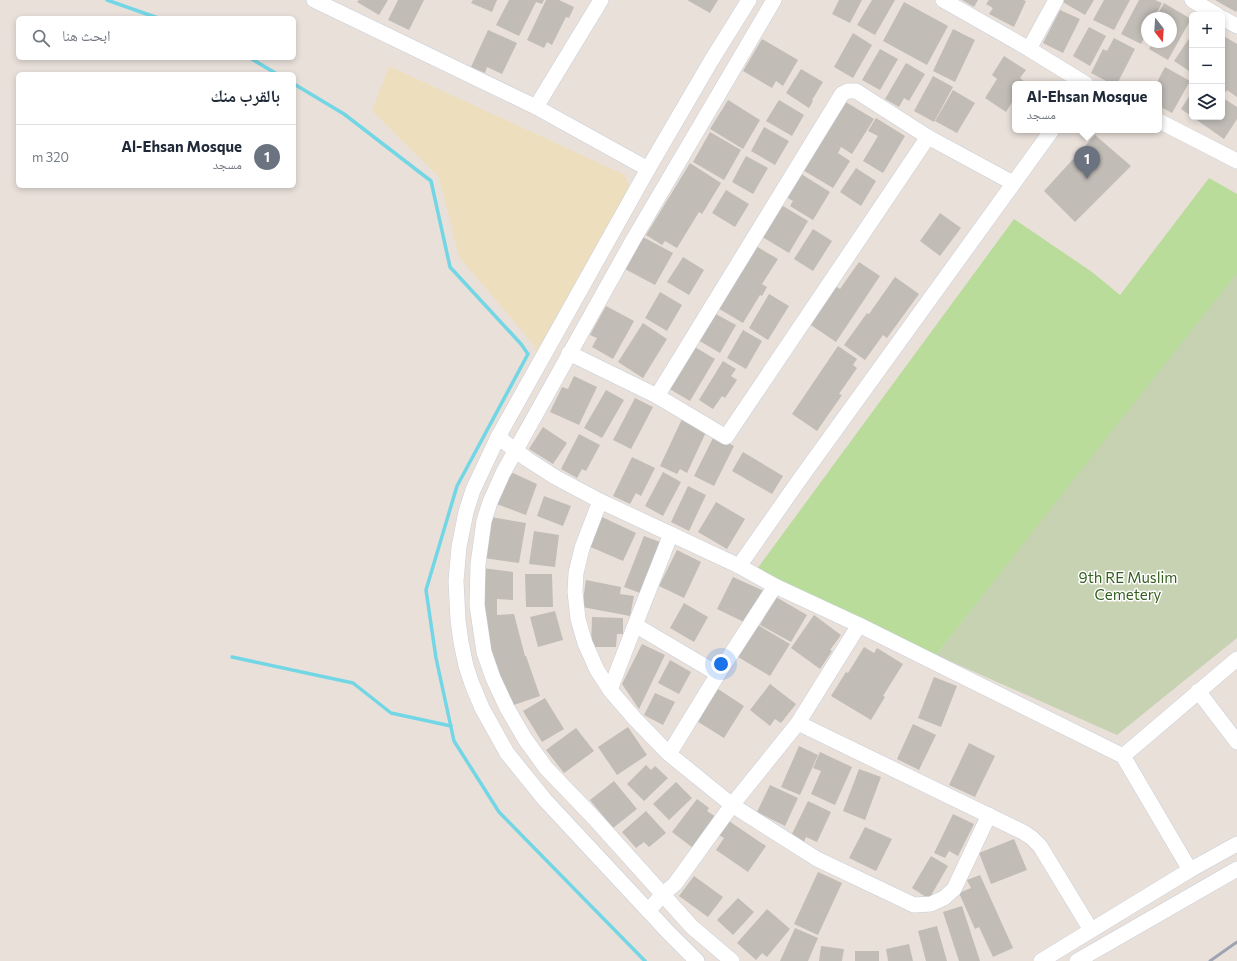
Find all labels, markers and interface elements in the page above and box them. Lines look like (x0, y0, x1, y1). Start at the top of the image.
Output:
north arrow (1141, 12, 1177, 48)
map controls (1189, 12, 1225, 120)
button: + (1189, 12, 1225, 48)
search box (16, 16, 296, 60)
text: ابحث هنا (62, 26, 111, 44)
icon: search (30, 27, 52, 49)
button: − (1189, 48, 1225, 84)
popup (1012, 81, 1162, 133)
button: layers (1189, 84, 1225, 120)
text: بالقرب منك (210, 85, 280, 106)
text: Al-Ehsan Mosque (1027, 87, 1147, 105)
text: مسجد (1027, 106, 1056, 122)
text: Al-Ehsan Mosque (121, 137, 242, 155)
pin: 1 (1074, 146, 1100, 179)
text: 320 m (32, 149, 69, 165)
text: 1 (264, 149, 270, 165)
text: مسجد (213, 156, 242, 172)
park label: 9th RE Muslim Cemetery (1079, 568, 1177, 603)
your location (711, 654, 731, 674)

